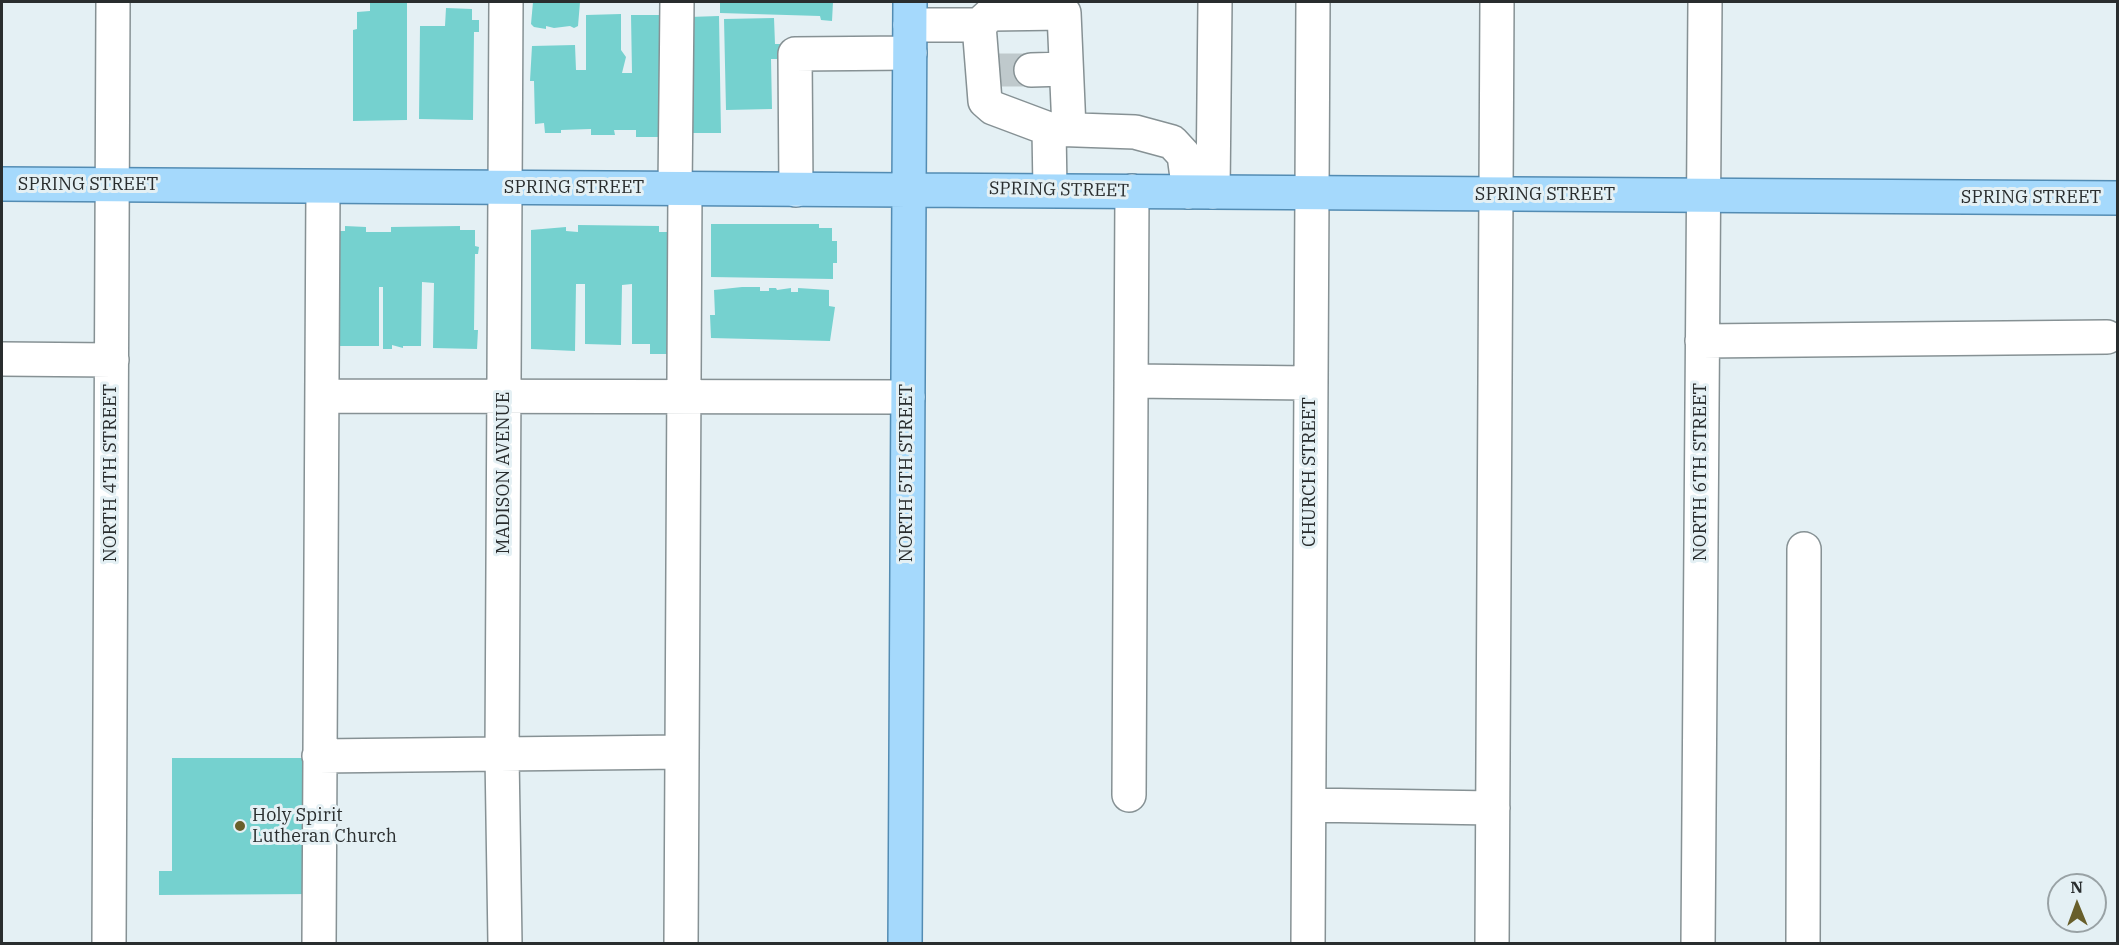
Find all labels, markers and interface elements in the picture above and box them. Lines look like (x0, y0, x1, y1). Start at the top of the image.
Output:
street label: SPRING STREET (18, 174, 158, 196)
street label: SPRING STREET (504, 177, 644, 199)
street label: SPRING STREET (989, 178, 1129, 202)
street label: SPRING STREET (1475, 184, 1615, 206)
street label: SPRING STREET (1961, 187, 2101, 209)
street label: NORTH 6TH STREET (1690, 383, 1712, 561)
street label: NORTH 4TH STREET (100, 384, 122, 562)
street label: NORTH 5TH STREET (896, 384, 918, 562)
street label: MADISON AVENUE (493, 392, 515, 554)
street label: CHURCH STREET (1299, 397, 1321, 547)
place label: Holy Spirit Lutheran Church (252, 805, 397, 848)
marker: Holy Spirit Lutheran Church (233, 819, 247, 833)
north arrow (2047, 873, 2107, 933)
text: N (2070, 877, 2083, 897)

